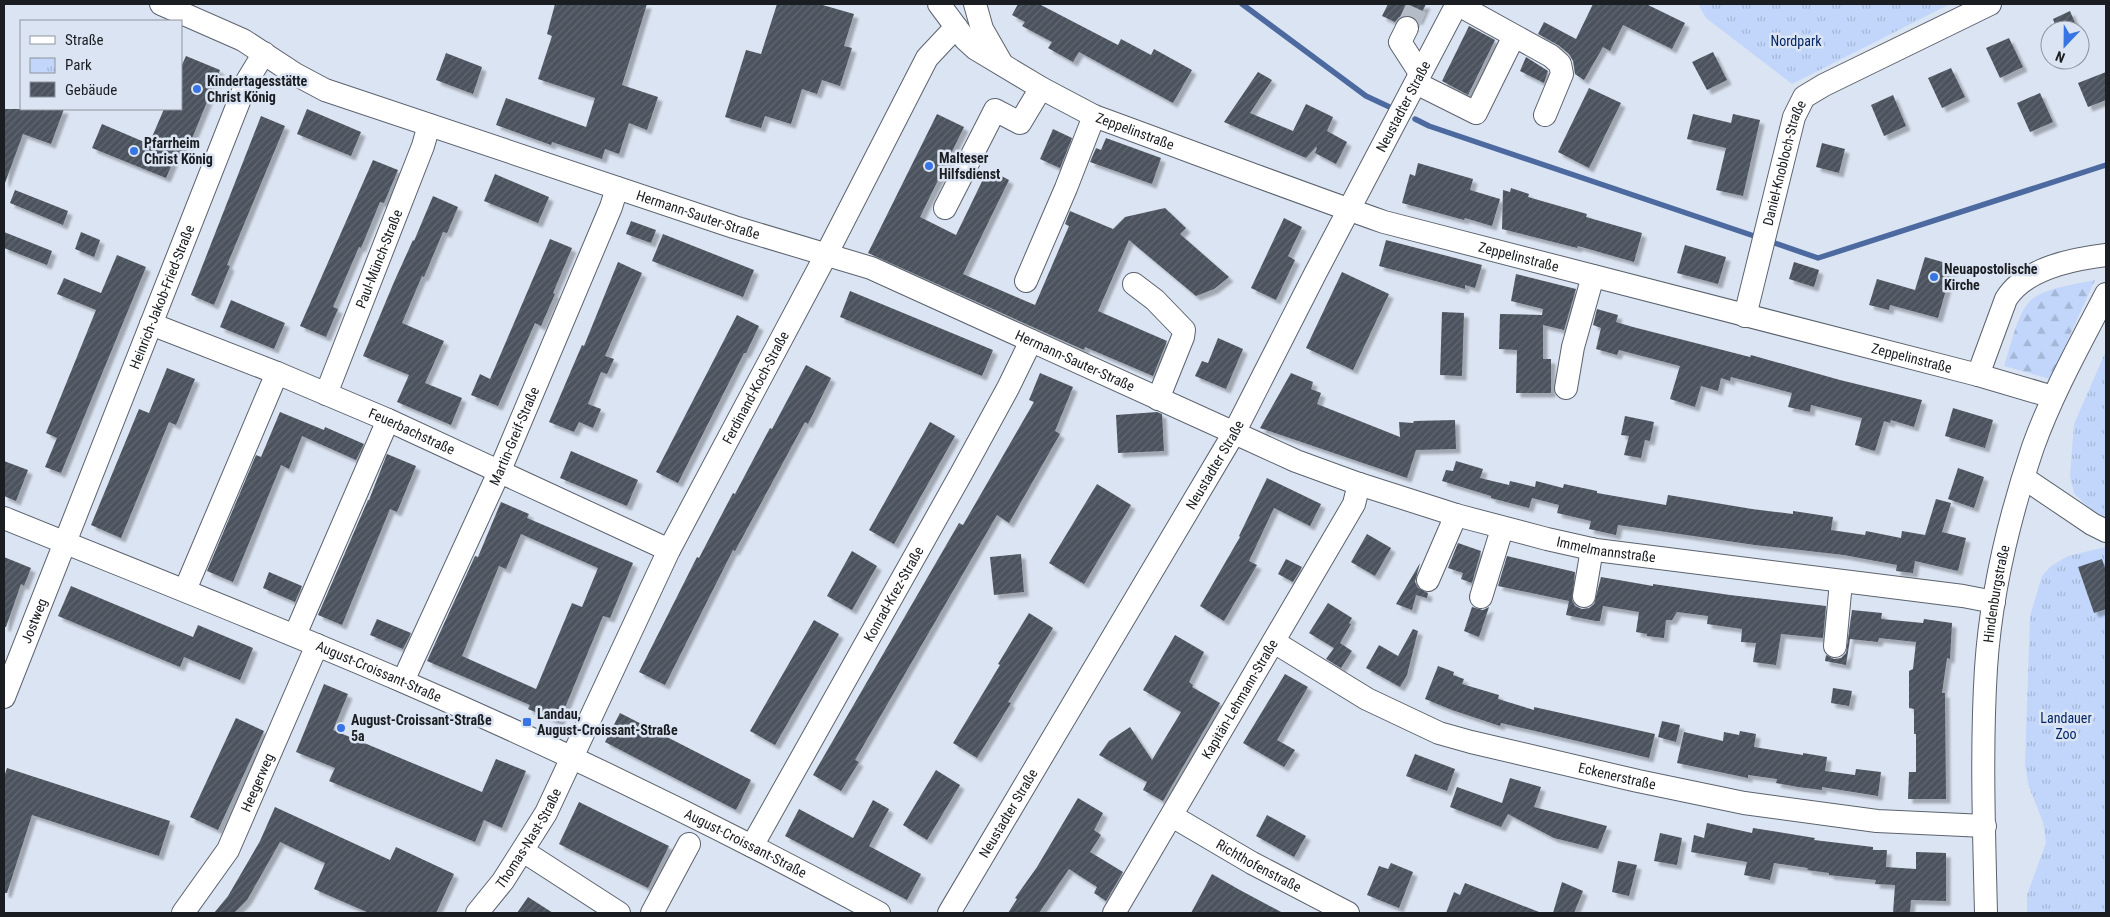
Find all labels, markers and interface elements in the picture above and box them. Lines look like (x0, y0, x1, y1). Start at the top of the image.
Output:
legend (20, 20, 182, 110)
north arrow (2040, 20, 2090, 70)
text: Straße (65, 31, 104, 49)
park label: Nordpark (1771, 33, 1822, 49)
text: N (2053, 48, 2067, 66)
text: Park (65, 56, 92, 74)
street label: Neustadter Straße (1373, 58, 1434, 155)
place label: Kindertagesstätte Christ König (207, 73, 308, 105)
text: Gebäude (65, 81, 117, 99)
marker: Kindertagesstätte Christ König (191, 83, 203, 95)
street label: Daniel-Knobloch-Straße (1760, 97, 1809, 227)
street label: Zeppelinstraße (1094, 109, 1177, 153)
place label: Pfarrheim Christ König (144, 135, 213, 167)
marker: Pfarrheim Christ König (128, 145, 140, 157)
place label: Malteser Hilfsdienst (939, 150, 1000, 182)
marker: Malteser Hilfsdienst (923, 160, 935, 172)
street label: Hermann-Sauter-Straße (634, 187, 762, 242)
street label: Paul-Münch-Straße (352, 207, 406, 311)
street label: Heinrich-Jakob-Fried-Straße (126, 222, 198, 371)
street label: Zeppelinstraße (1477, 239, 1561, 275)
place label: Neuapostolische Kirche (1944, 261, 2038, 293)
marker: Neuapostolische Kirche (1928, 271, 1940, 283)
street label: Hermann-Sauter-Straße (1013, 327, 1137, 395)
street label: Ferdinand-Koch-Straße (719, 328, 792, 447)
street label: Zeppelinstraße (1870, 340, 1954, 376)
street label: Martin-Greif-Straße (486, 384, 542, 488)
street label: Feuerbachstraße (366, 405, 458, 458)
street label: Neustadter Straße (1182, 417, 1247, 512)
street label: Immelmannstraße (1555, 533, 1657, 565)
street label: Konrad-Krez-Straße (861, 543, 927, 644)
street label: Hindenburgstraße (1980, 543, 2013, 643)
street label: Jostweg (18, 596, 50, 645)
street label: Kapitän-Lehmann-Straße (1198, 636, 1281, 762)
street label: August-Croissant-Straße (314, 638, 444, 705)
place label: Landau, August-Croissant-Straße (537, 706, 678, 738)
park label: Landauer Zoo (2040, 710, 2092, 742)
place label: August-Croissant-Straße 5a (351, 712, 492, 744)
marker: Landau, August-Croissant-Straße (521, 716, 533, 728)
marker: August-Croissant-Straße 5a (335, 722, 347, 734)
street label: Heegerweg (238, 751, 277, 814)
street label: Eckenerstraße (1577, 759, 1658, 793)
street label: Neustadter Straße (976, 766, 1041, 861)
street label: Thomas-Nast-Straße (492, 786, 565, 892)
street label: August-Croissant-Straße (682, 805, 810, 881)
street label: Richthofenstraße (1213, 836, 1304, 895)

